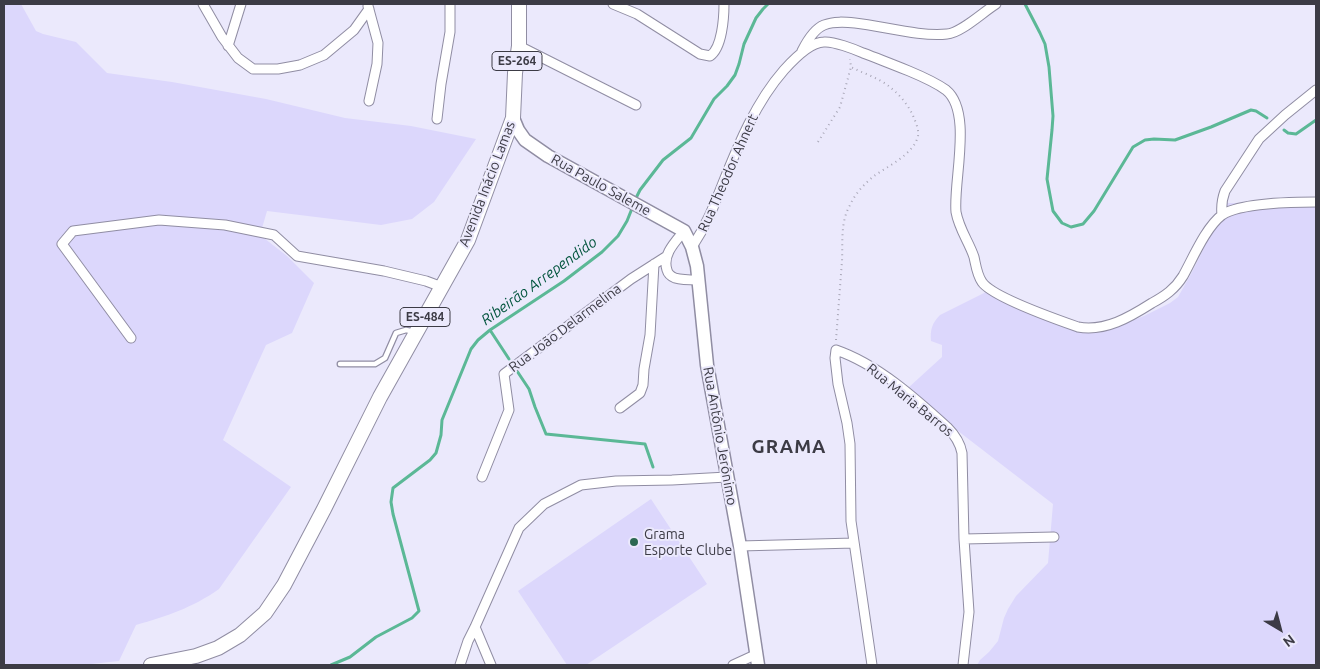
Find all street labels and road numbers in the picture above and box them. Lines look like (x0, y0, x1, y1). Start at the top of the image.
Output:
road number: ES-264 (492, 51, 542, 70)
street label: Rua Theodor Ahnert (694, 111, 762, 235)
street label: Avenida Inácio Lamas (455, 119, 519, 249)
street label: Rua Paulo Saleme (548, 151, 654, 219)
street label: Rua João Delarmelina (505, 280, 625, 376)
road number: ES-484 (400, 308, 450, 326)
street label: Rua Maria Barros (863, 360, 957, 440)
street label: Rua Antônio Jerônimo (700, 365, 740, 507)

